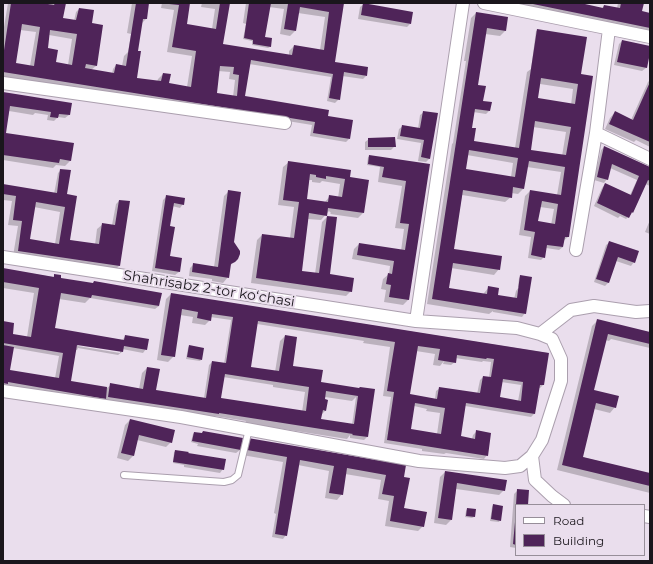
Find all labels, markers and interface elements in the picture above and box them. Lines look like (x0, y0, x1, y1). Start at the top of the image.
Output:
street label: Shahrisabz 2-tor koʻchasi (122, 267, 296, 311)
legend (515, 504, 645, 556)
text: Road (553, 513, 584, 528)
text: Building (553, 533, 604, 548)

